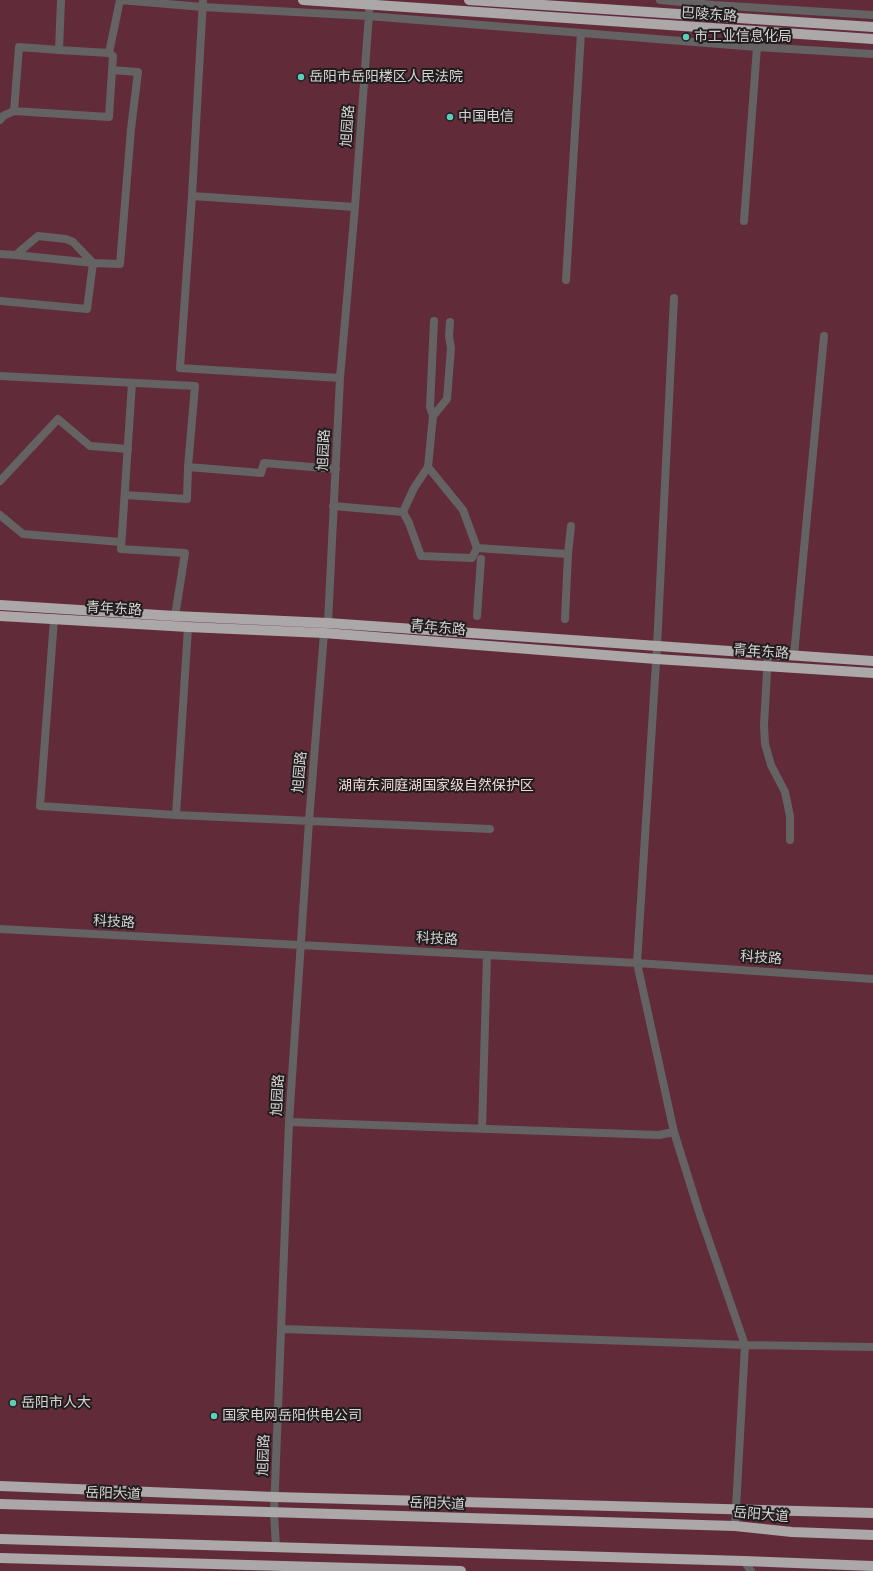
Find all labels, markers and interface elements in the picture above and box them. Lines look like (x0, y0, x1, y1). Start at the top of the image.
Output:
street label: 巴陵东路 (680, 5, 738, 25)
place label: 市工业信息化局 (694, 29, 792, 45)
marker: 市工业信息化局 (681, 32, 691, 42)
place label: 岳阳市岳阳楼区人民法院 (309, 69, 463, 85)
marker: 岳阳市岳阳楼区人民法院 (296, 72, 306, 82)
street label: 旭园路 (338, 104, 358, 148)
place label: 中国电信 (458, 109, 514, 125)
marker: 中国电信 (445, 112, 455, 122)
street label: 旭园路 (315, 429, 333, 471)
street label: 青年东路 (86, 599, 142, 619)
street label: 青年东路 (409, 617, 467, 639)
street label: 青年东路 (732, 642, 790, 662)
street label: 旭园路 (290, 750, 310, 794)
park label: 湖南东洞庭湖国家级自然保护区 (338, 778, 534, 794)
street label: 科技路 (93, 913, 135, 931)
street label: 科技路 (416, 930, 458, 948)
street label: 科技路 (739, 948, 783, 968)
street label: 旭园路 (269, 1074, 287, 1116)
place label: 岳阳市人大 (21, 1395, 91, 1411)
marker: 岳阳市人大 (8, 1398, 18, 1408)
place label: 国家电网岳阳供电公司 (222, 1408, 362, 1424)
marker: 国家电网岳阳供电公司 (209, 1411, 219, 1421)
street label: 旭园路 (255, 1434, 273, 1476)
street label: 岳阳大道 (85, 1485, 141, 1503)
street label: 岳阳大道 (409, 1495, 465, 1513)
street label: 岳阳大道 (732, 1504, 790, 1526)

